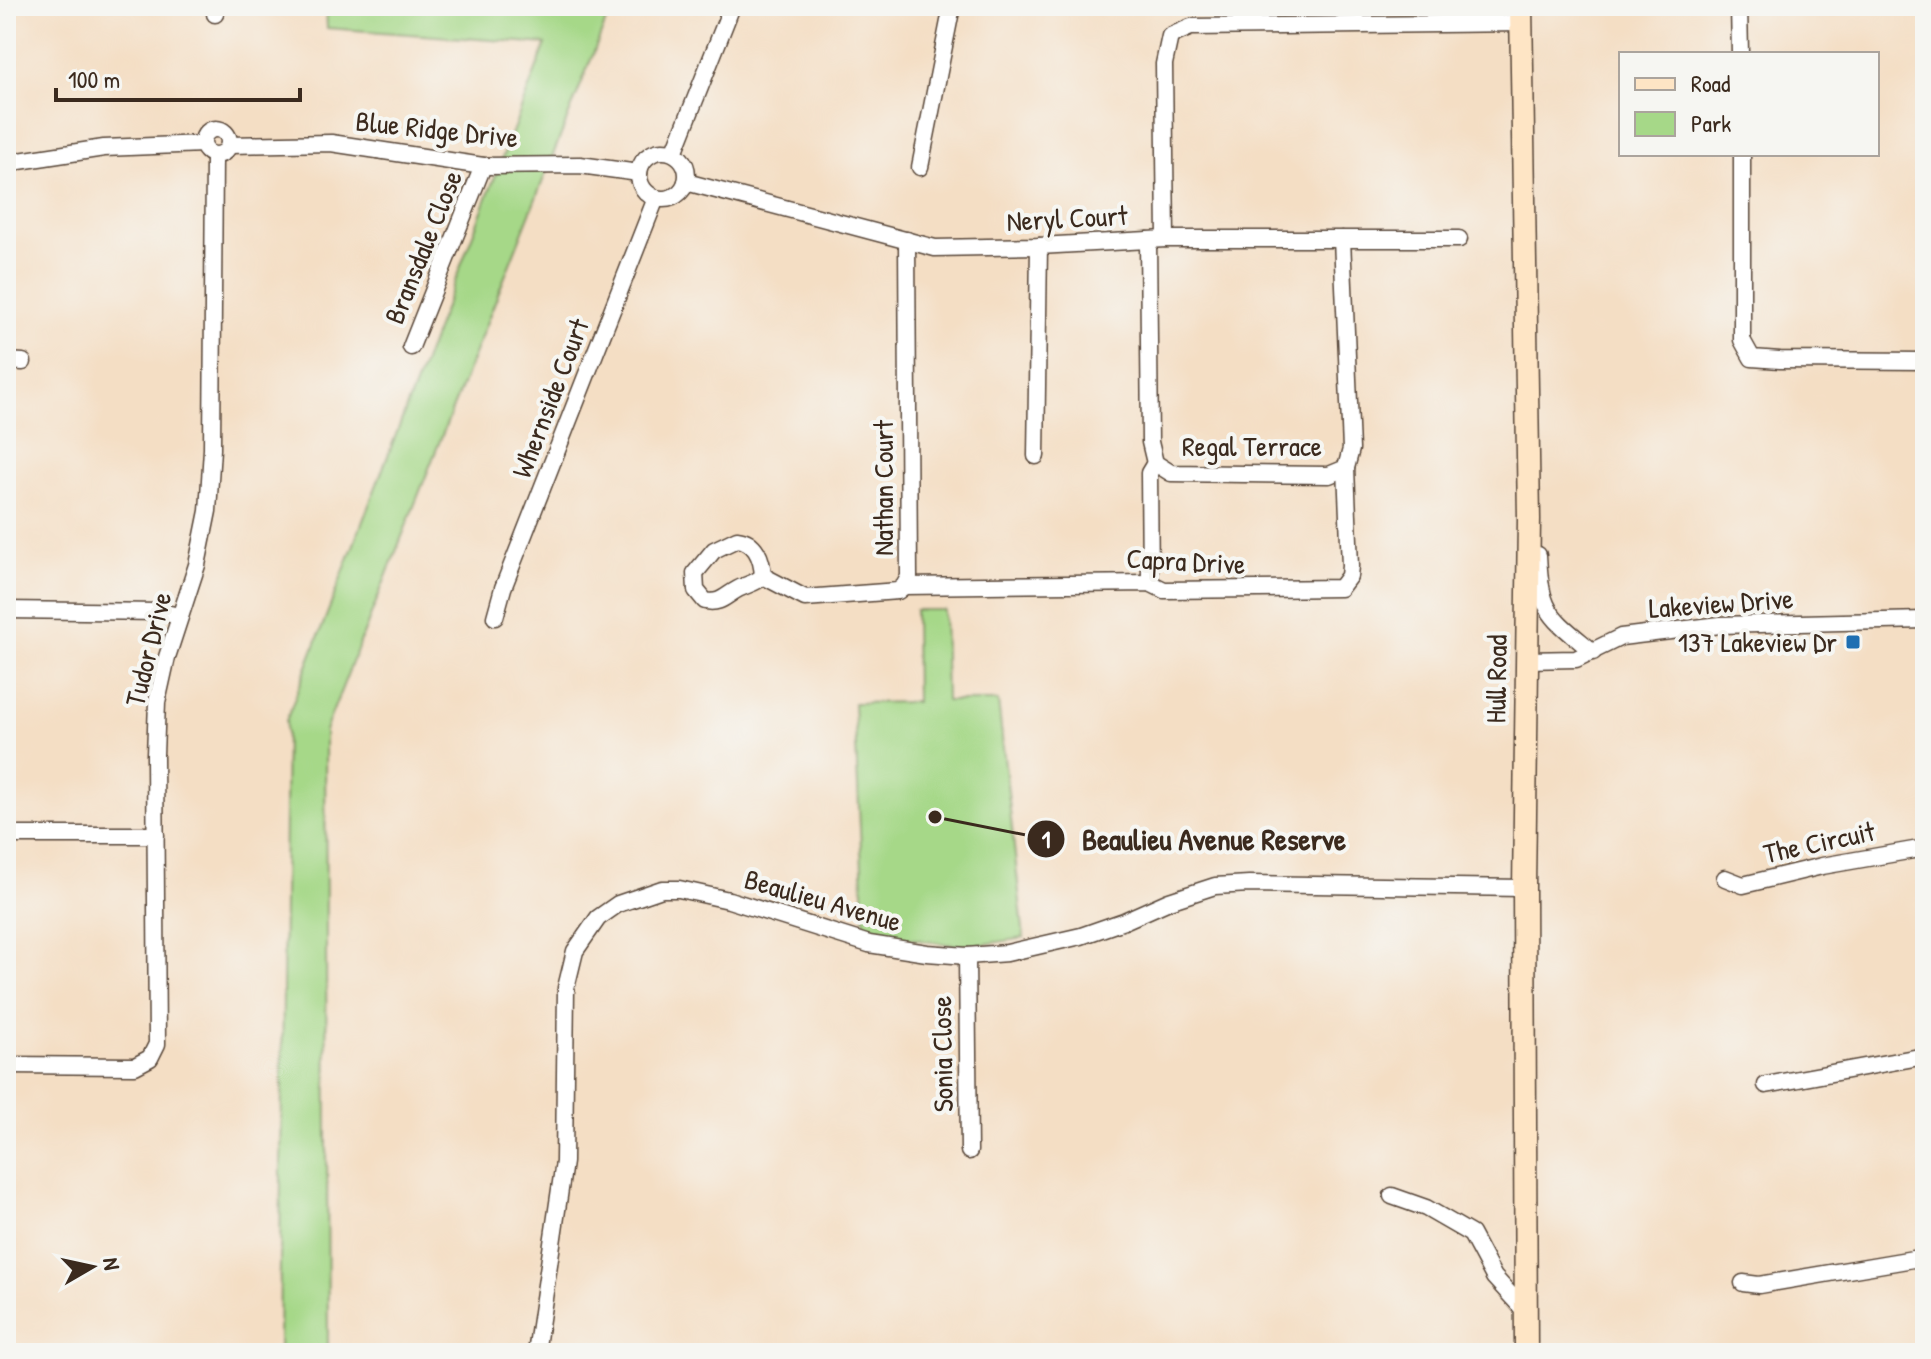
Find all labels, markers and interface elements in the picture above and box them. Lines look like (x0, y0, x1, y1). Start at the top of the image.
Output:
scale bar (56, 52, 300, 102)
legend (1619, 52, 1879, 156)
text: 100 m (68, 63, 120, 95)
text: Road (1691, 67, 1730, 99)
street label: Blue Ridge Drive (354, 102, 520, 156)
text: Park (1691, 107, 1731, 139)
street label: Bransdale Close (375, 165, 471, 329)
street label: Neryl Court (1006, 196, 1129, 240)
street label: Whernside Court (502, 313, 598, 483)
street label: Nathan Court (864, 420, 902, 556)
street label: Regal Terrace (1182, 427, 1322, 465)
street label: Capra Drive (1125, 539, 1247, 583)
street label: Lakeview Drive (1647, 579, 1795, 627)
street label: Tudor Drive (115, 588, 181, 710)
place label: 137 Lakeview Dr (1678, 623, 1837, 661)
marker: 137 Lakeview Dr (1844, 633, 1862, 651)
street label: Hull Road (1476, 634, 1516, 724)
callout: Beaulieu Avenue Reserve (1026, 812, 1362, 866)
street label: The Circuit (1760, 812, 1878, 872)
text: Beaulieu Avenue Reserve (1082, 819, 1346, 859)
text: 1 (1042, 823, 1051, 855)
street label: Beaulieu Avenue (740, 860, 906, 940)
street label: Sonia Close (922, 995, 962, 1113)
north arrow (52, 1227, 132, 1307)
text: N (96, 1256, 128, 1272)

